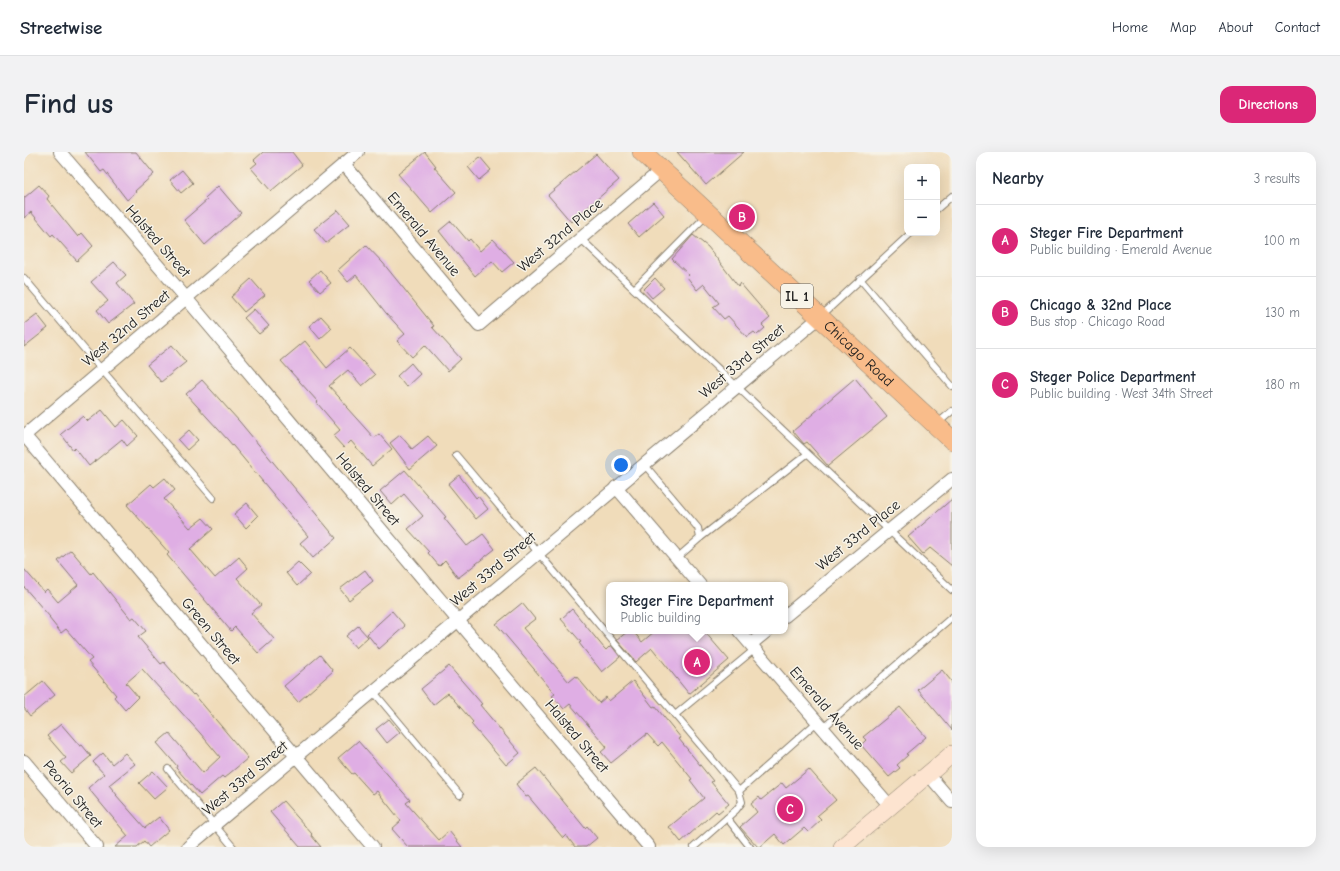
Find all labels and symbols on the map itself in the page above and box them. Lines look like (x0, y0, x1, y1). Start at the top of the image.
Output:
street label: Emerald Avenue (384, 188, 465, 280)
street label: West 32nd Place (514, 194, 607, 276)
street label: Halsted Street (122, 201, 195, 281)
pin: B (729, 202, 755, 232)
road number: IL 1 (781, 284, 813, 308)
street label: West 32nd Street (78, 286, 174, 370)
street label: Chicago Road (820, 317, 898, 390)
street label: West 33rd Street (696, 320, 789, 402)
street label: Halsted Street (332, 449, 404, 530)
your location (611, 455, 631, 475)
street label: West 33rd Place (812, 495, 904, 574)
street label: West 33rd Street (447, 528, 540, 610)
street label: Green Street (178, 594, 245, 669)
pin: A (684, 647, 710, 677)
street label: Emerald Avenue (786, 663, 868, 754)
street label: Halsted Street (541, 696, 613, 777)
street label: West 33rd Street (199, 737, 292, 819)
street label: Peoria Street (39, 756, 107, 832)
pin: C (777, 794, 803, 824)

